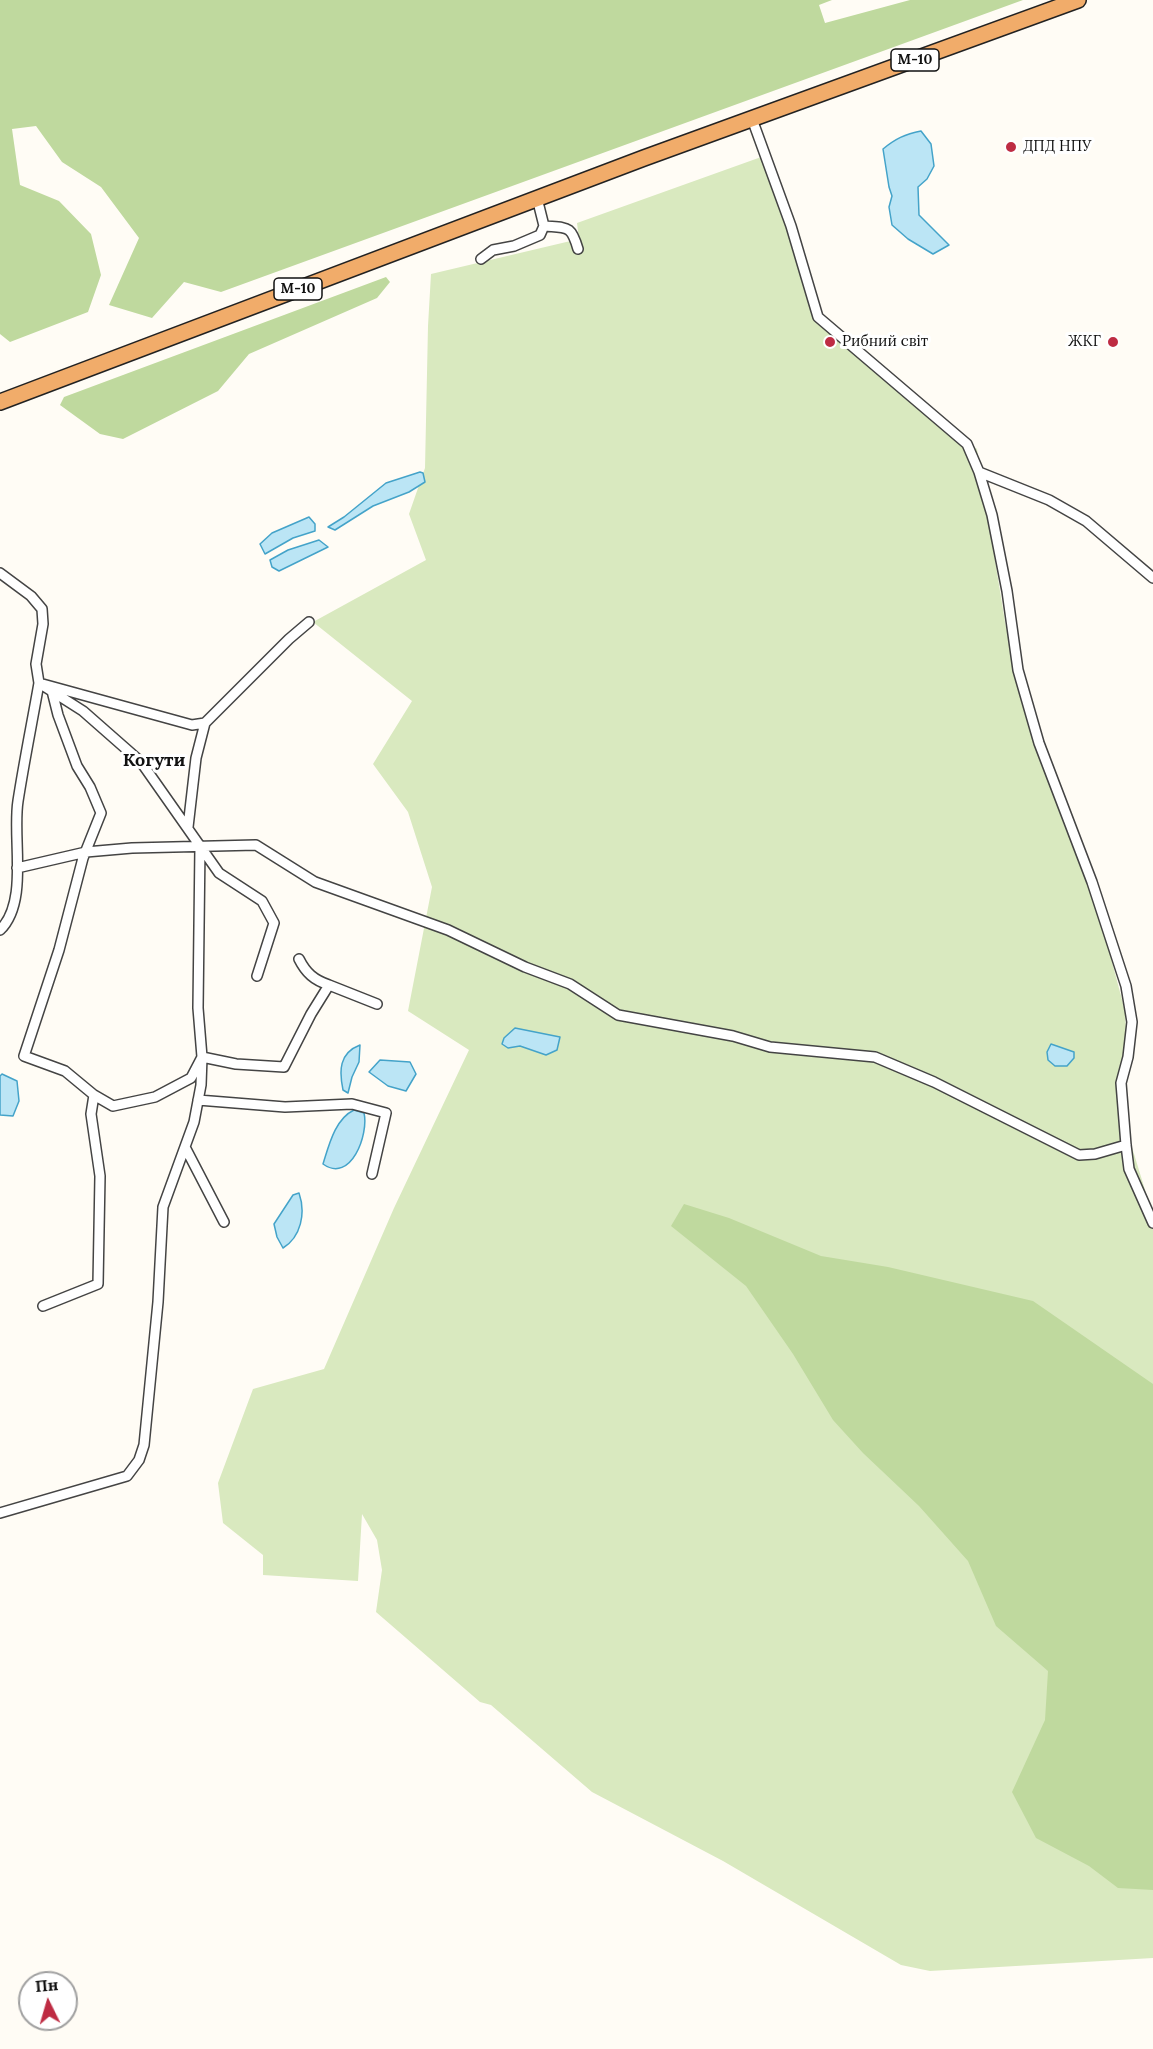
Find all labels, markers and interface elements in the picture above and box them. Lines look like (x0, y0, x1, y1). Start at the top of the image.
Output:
road number: М-10 (891, 49, 939, 71)
place label: ДПД НПУ (1023, 138, 1091, 156)
marker: ДПД НПУ (1004, 140, 1018, 154)
road number: М-10 (274, 278, 322, 300)
place label: Рибний світ (842, 333, 928, 351)
place label: ЖКГ (1068, 333, 1101, 351)
marker: Рибний світ (823, 335, 837, 349)
marker: ЖКГ (1106, 335, 1120, 349)
district label: Когути (123, 750, 185, 772)
north arrow (18, 1971, 78, 2031)
text: Пн (34, 1974, 59, 1996)

